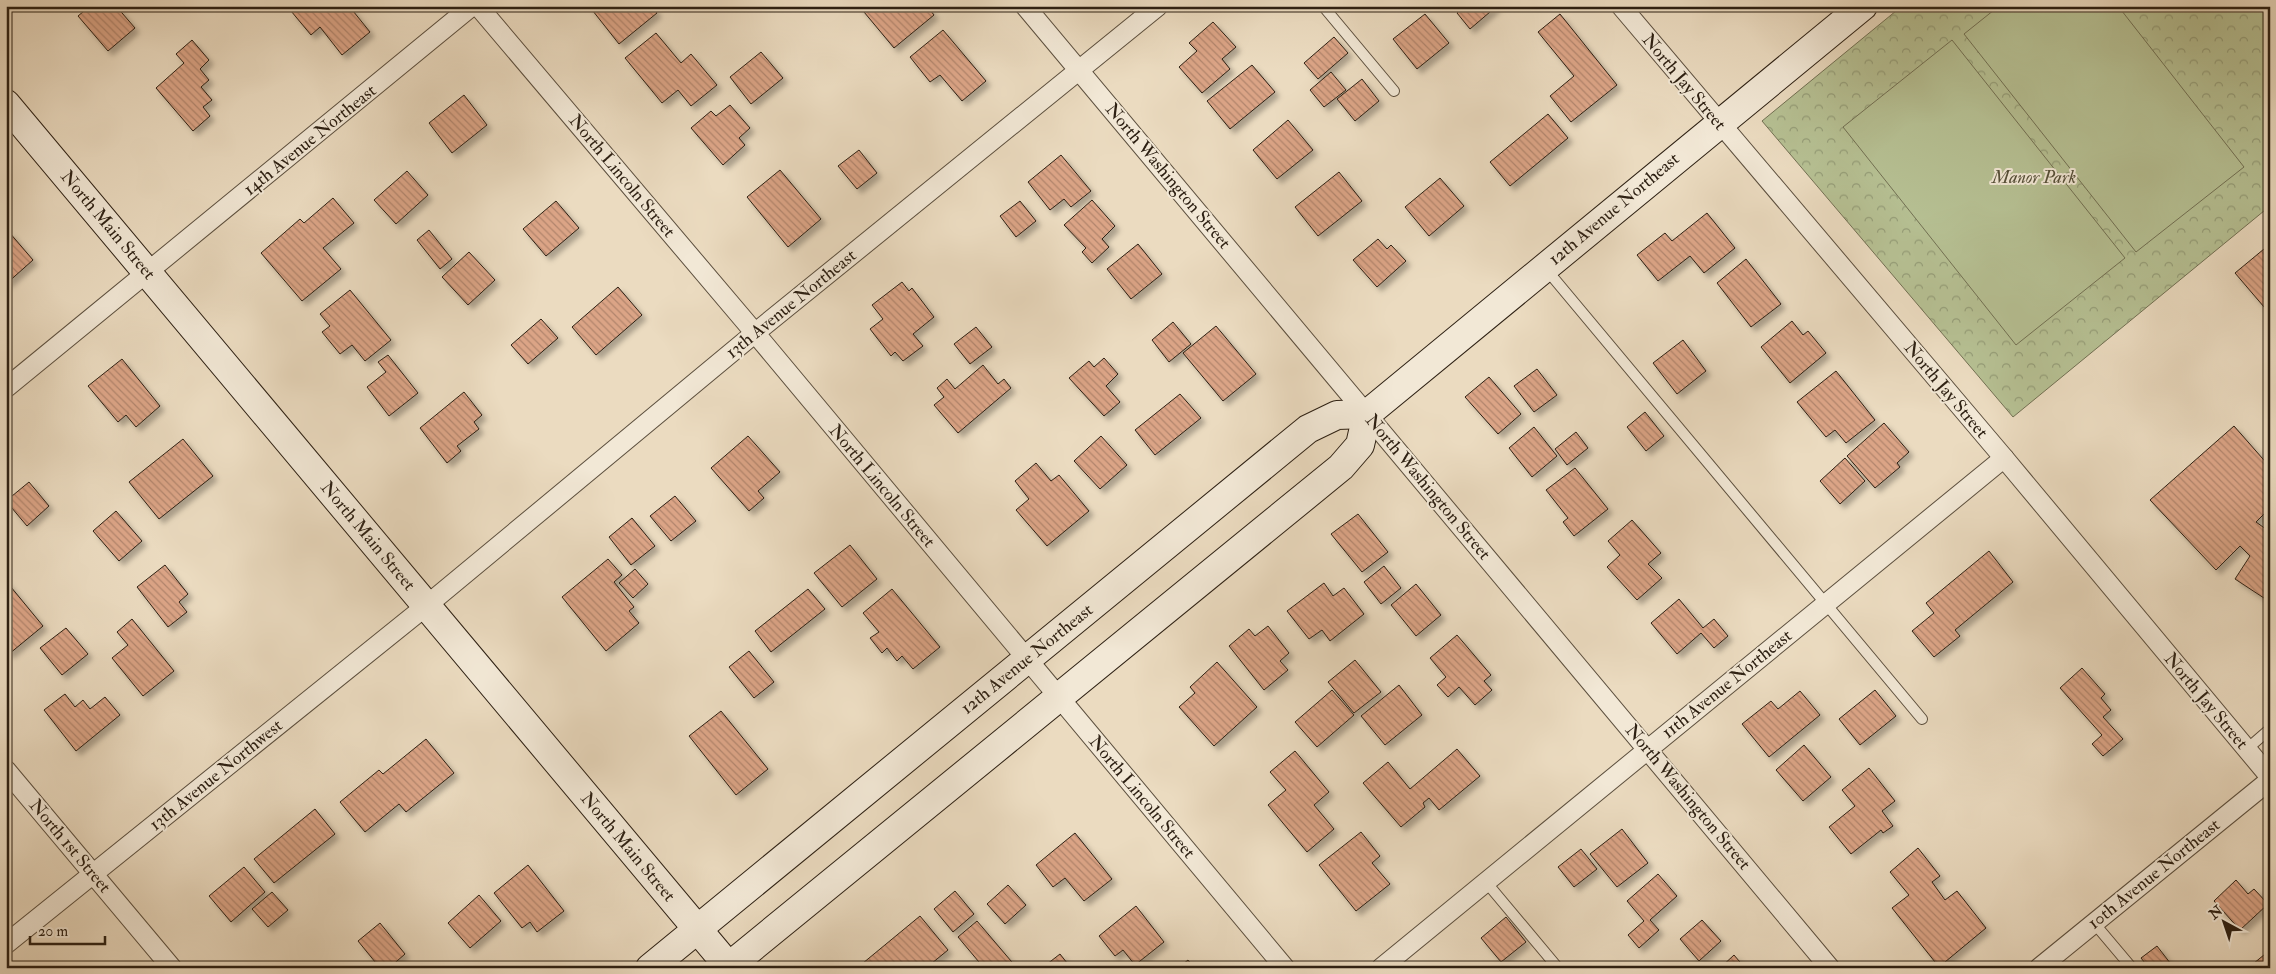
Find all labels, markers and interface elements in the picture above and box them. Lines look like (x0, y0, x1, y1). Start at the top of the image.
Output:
street label: North Jay Street (1637, 29, 1731, 135)
street label: 14th Avenue Northeast (239, 79, 381, 201)
street label: North Washington Street (1100, 98, 1236, 254)
street label: North Lincoln Street (564, 110, 680, 243)
street label: 12th Avenue Northeast (1544, 147, 1684, 270)
street label: North Main Street (55, 165, 161, 285)
park label: Manor Park (1991, 166, 2076, 189)
street label: 13th Avenue Northeast (721, 244, 861, 364)
street label: North Jay Street (1899, 337, 1993, 443)
street label: North Washington Street (1360, 409, 1496, 565)
street label: North Lincoln Street (824, 420, 940, 553)
street label: North Main Street (315, 476, 421, 596)
street label: 12th Avenue Northeast (956, 598, 1098, 719)
street label: 11th Avenue Northeast (1657, 624, 1797, 744)
street label: North Jay Street (2159, 648, 2253, 754)
street label: 13th Avenue Northwest (145, 714, 287, 836)
street label: North Washington Street (1620, 719, 1756, 875)
street label: North Lincoln Street (1084, 731, 1200, 864)
street label: North Main Street (575, 787, 681, 907)
street label: North 1st Street (24, 794, 116, 898)
street label: 10th Avenue Northeast (2084, 814, 2224, 934)
north arrow (2198, 896, 2248, 946)
scale bar (30, 914, 105, 946)
text: 20 m (38, 922, 68, 941)

